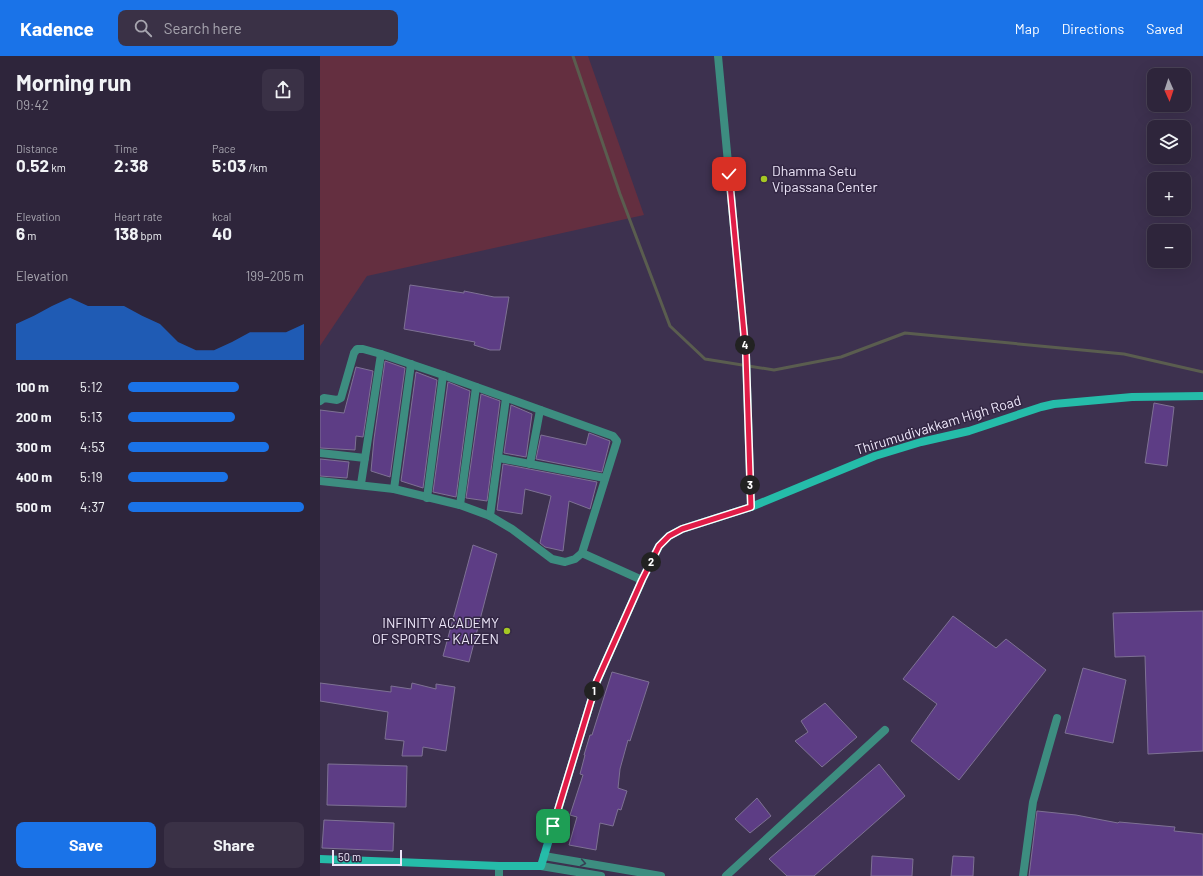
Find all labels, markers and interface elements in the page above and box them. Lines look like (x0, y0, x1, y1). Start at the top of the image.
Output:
search box (118, 10, 398, 46)
text: Kadence (20, 17, 94, 40)
icon: search (132, 17, 154, 39)
text: Search here (164, 19, 242, 37)
text: Map (1015, 20, 1040, 37)
text: Directions (1062, 20, 1124, 37)
text: Saved (1146, 20, 1183, 37)
north arrow (1147, 68, 1191, 112)
map controls (1147, 68, 1191, 268)
text: Morning run (16, 69, 131, 95)
button: share (262, 69, 304, 111)
text: 09:42 (16, 97, 49, 113)
button: layers (1147, 120, 1191, 164)
text: Distance (16, 142, 58, 155)
text: Time (114, 142, 138, 155)
text: Pace (212, 142, 236, 155)
text: 0.52 (16, 155, 49, 175)
text: 2:38 (114, 155, 148, 175)
text: 5:03 (212, 155, 246, 175)
pin (712, 157, 746, 191)
text: km (49, 161, 66, 174)
text: /km (246, 161, 267, 174)
place label: Dhamma Setu Vipassana Center (772, 162, 878, 195)
icon: check (718, 163, 740, 185)
button: + (1147, 172, 1191, 216)
marker: Dhamma Setu Vipassana Center (759, 174, 769, 184)
text: Elevation (16, 210, 60, 223)
text: Heart rate (114, 210, 162, 223)
text: kcal (212, 210, 231, 223)
text: 6 (16, 223, 25, 243)
text: 138 (114, 223, 138, 243)
text: 40 (212, 223, 232, 243)
button: − (1147, 224, 1191, 268)
text: m (25, 229, 36, 242)
text: bpm (138, 229, 162, 242)
text: Elevation (16, 268, 68, 284)
text: 199–205 m (246, 268, 304, 284)
pin: 4 (735, 335, 755, 355)
text: 4 (742, 338, 748, 351)
text: 100 m (16, 379, 49, 395)
text: 5:12 (80, 379, 103, 395)
street label: Thirumudivakkam High Road (853, 391, 1023, 458)
text: 200 m (16, 409, 52, 425)
text: 5:13 (80, 409, 102, 425)
text: 300 m (16, 439, 51, 455)
text: 4:53 (80, 439, 105, 455)
text: 400 m (16, 469, 52, 485)
text: 5:19 (80, 469, 102, 485)
pin: 3 (740, 475, 760, 495)
text: 3 (747, 478, 753, 491)
text: 500 m (16, 499, 51, 515)
text: 4:37 (80, 499, 104, 515)
pin: 2 (641, 552, 661, 572)
text: 2 (648, 555, 654, 568)
place label: INFINITY ACADEMY OF SPORTS - KAIZEN (372, 614, 499, 647)
marker: INFINITY ACADEMY OF SPORTS - KAIZEN (502, 626, 512, 636)
pin: 1 (584, 681, 604, 701)
text: 1 (592, 684, 596, 697)
pin (536, 809, 570, 843)
icon: arrive (542, 815, 564, 837)
button: Save (16, 822, 156, 868)
button: Share (164, 822, 304, 868)
scale bar (332, 848, 402, 867)
text: 50 m (338, 850, 361, 863)
one-way arrow (580, 858, 586, 866)

